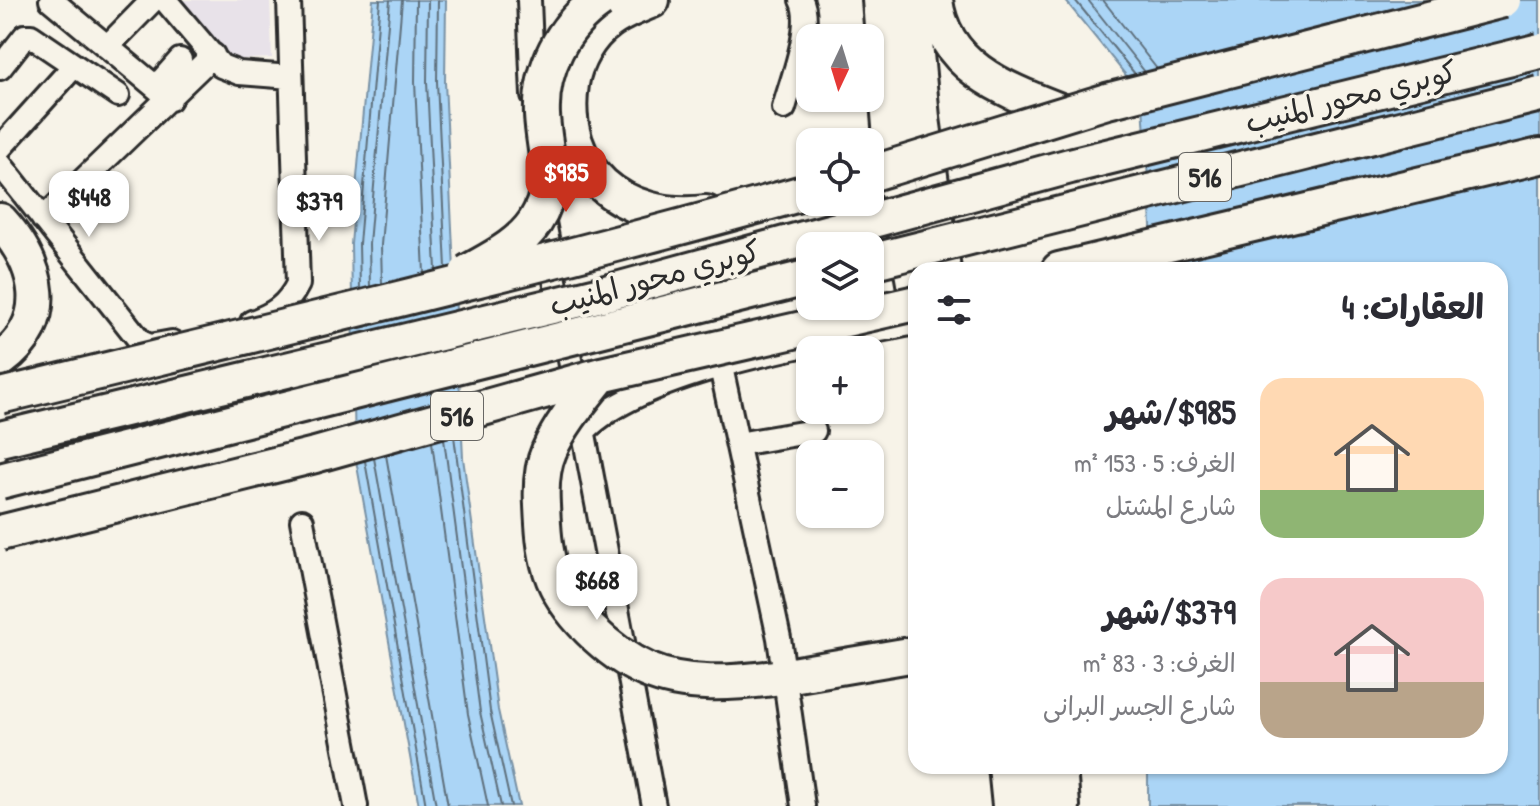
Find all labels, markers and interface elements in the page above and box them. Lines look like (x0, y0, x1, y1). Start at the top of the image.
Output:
north arrow (796, 24, 884, 112)
map controls (796, 24, 884, 528)
street label: كوبري محور المنيب (1241, 50, 1461, 144)
button: locate (796, 128, 884, 216)
pin: $985 (519, 146, 613, 214)
road number: 516 (1179, 153, 1231, 201)
text: $985 (544, 154, 588, 189)
pin: $448 (42, 171, 136, 239)
pin: $379 (272, 175, 366, 243)
text: $448 (67, 179, 111, 214)
text: $379 (295, 183, 343, 218)
street label: كوبري محور المنيب (545, 230, 765, 326)
button: layers (796, 232, 884, 320)
text: العقارات: 4 (1342, 284, 1484, 330)
icon: filters (932, 288, 976, 332)
button: + (796, 336, 884, 424)
text: $985/شهر (1106, 389, 1236, 435)
road number: 516 (431, 392, 483, 440)
icon: home (1324, 410, 1420, 506)
button: − (796, 440, 884, 528)
text: الغرف: 5 · 153 m² (1074, 445, 1236, 480)
text: شارع المشتل (1106, 488, 1236, 523)
pin: $668 (550, 554, 644, 622)
text: $668 (574, 562, 620, 597)
text: $379/شهر (1103, 589, 1236, 635)
icon: home (1324, 610, 1420, 706)
text: الغرف: 3 · 83 m² (1083, 645, 1236, 680)
text: شارع الجسر البرانى (1043, 688, 1236, 723)

